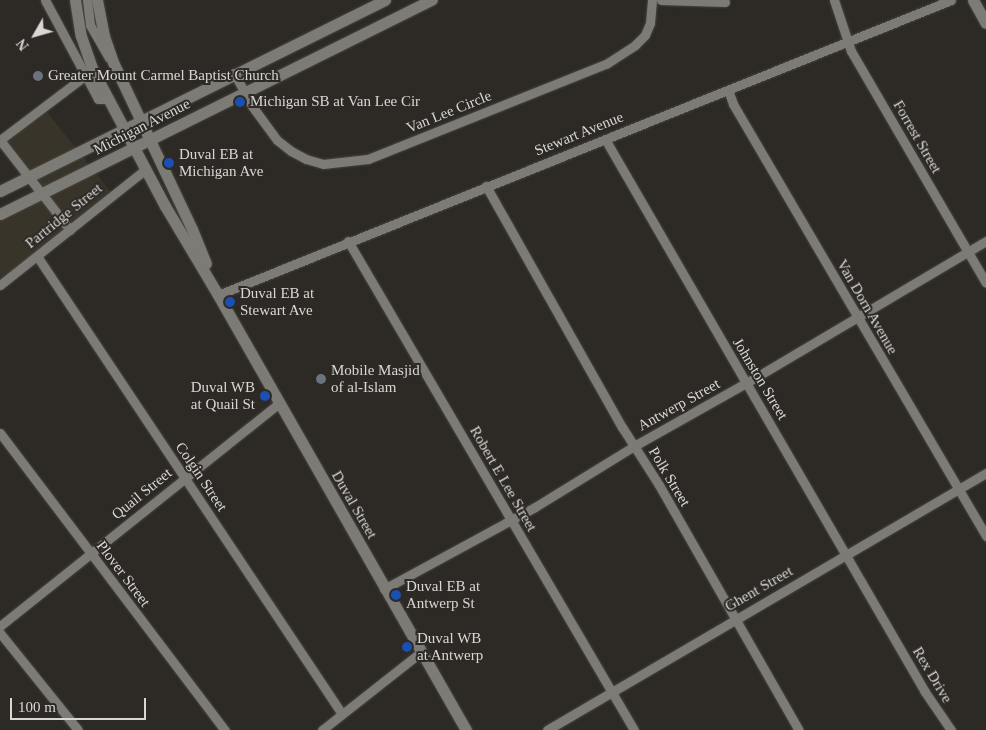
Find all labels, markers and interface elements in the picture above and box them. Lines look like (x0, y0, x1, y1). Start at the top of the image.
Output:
north arrow (10, 10, 60, 60)
text: N (14, 36, 32, 53)
place label: Greater Mount Carmel Baptist Church (48, 67, 279, 85)
marker: Greater Mount Carmel Baptist Church (32, 70, 44, 82)
street label: Van Lee Circle (404, 87, 494, 137)
place label: Michigan SB at Van Lee Cir (250, 93, 420, 111)
street label: Michigan Avenue (90, 95, 194, 159)
marker: Michigan SB at Van Lee Cir (234, 96, 246, 108)
street label: Forrest Street (889, 97, 945, 177)
street label: Stewart Avenue (532, 108, 626, 160)
place label: Duval EB at Michigan Ave (179, 145, 264, 180)
marker: Duval EB at Michigan Ave (163, 157, 175, 169)
street label: Partridge Street (22, 180, 106, 252)
street label: Van Dorn Avenue (832, 256, 902, 358)
place label: Duval EB at Stewart Ave (240, 284, 314, 319)
marker: Duval EB at Stewart Ave (224, 296, 236, 308)
street label: Johnston Street (729, 335, 791, 423)
place label: Mobile Masjid of al-Islam (331, 361, 420, 396)
marker: Mobile Masjid of al-Islam (315, 373, 327, 385)
street label: Antwerp Street (635, 375, 723, 435)
place label: Duval WB at Quail St (190, 378, 255, 413)
marker: Duval WB at Quail St (259, 390, 271, 402)
street label: Robert E Lee Street (466, 423, 540, 535)
street label: Colgin Street (171, 439, 231, 515)
street label: Polk Street (644, 444, 694, 510)
street label: Quail Street (108, 464, 176, 524)
street label: Duval Street (327, 468, 381, 542)
street label: Plover Street (92, 537, 154, 611)
street label: Ghent Street (722, 562, 796, 616)
place label: Duval EB at Antwerp St (406, 577, 480, 612)
marker: Duval EB at Antwerp St (390, 589, 402, 601)
place label: Duval WB at Antwerp (417, 629, 484, 664)
marker: Duval WB at Antwerp (401, 641, 413, 653)
street label: Rex Drive (908, 644, 956, 706)
scale bar (12, 688, 149, 720)
text: 100 m (18, 699, 56, 715)

